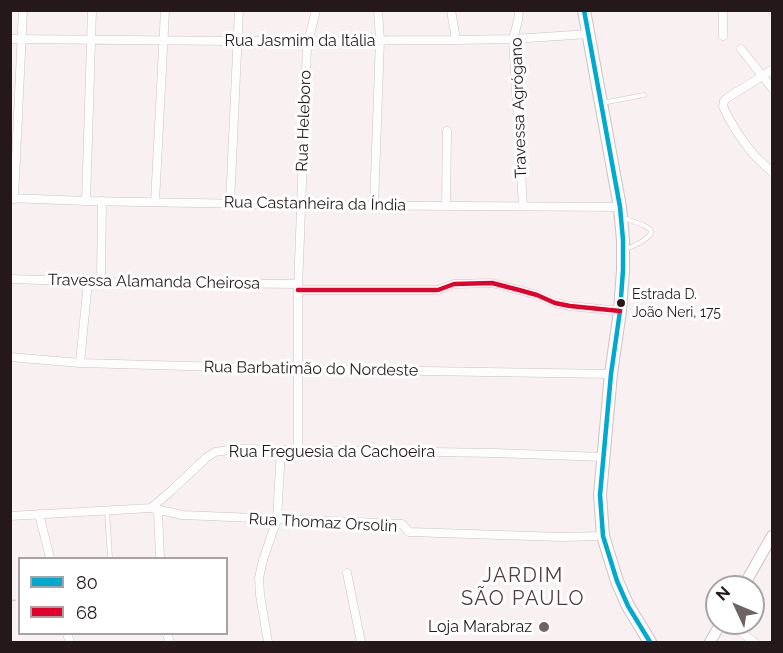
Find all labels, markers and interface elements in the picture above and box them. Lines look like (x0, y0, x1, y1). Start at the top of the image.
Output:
street label: Rua Jasmim da Itália (225, 31, 375, 51)
street label: Travessa Agrógano (507, 37, 531, 179)
street label: Rua Heleboro (293, 70, 315, 172)
street label: Rua Castanheira da Índia (224, 193, 406, 215)
street label: Travessa Alamanda Cheirosa (48, 271, 260, 293)
place label: Estrada D. João Neri, 175 (632, 287, 721, 320)
marker: Estrada D. João Neri, 175 (615, 297, 627, 309)
street label: Rua Barbatimão do Nordeste (204, 358, 418, 380)
street label: Rua Freguesia da Cachoeira (229, 442, 435, 462)
street label: Rua Thomaz Orsolin (248, 510, 398, 536)
legend (18, 557, 228, 635)
district label: JARDIM SÃO PAULO (461, 564, 585, 611)
text: 80 (76, 572, 98, 593)
north arrow (705, 575, 765, 635)
text: N (712, 583, 734, 605)
text: 68 (76, 602, 98, 623)
place label: Loja Marabraz (428, 617, 532, 637)
marker: Loja Marabraz (537, 620, 551, 634)

